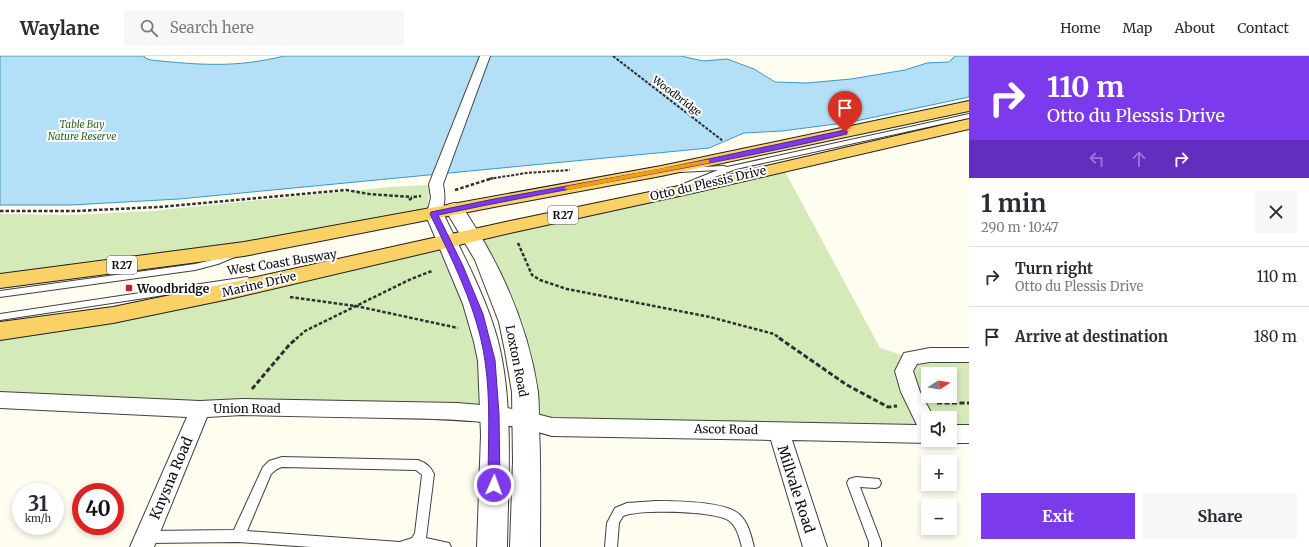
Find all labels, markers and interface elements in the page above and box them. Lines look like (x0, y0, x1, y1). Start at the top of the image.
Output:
search box (124, 10, 404, 46)
text: Waylane (20, 16, 100, 40)
icon: search (138, 17, 160, 39)
text: Search here (170, 18, 254, 37)
text: Home (1060, 19, 1101, 37)
text: Map (1123, 19, 1152, 37)
text: About (1174, 19, 1215, 37)
text: Contact (1237, 19, 1289, 37)
text: 110 m (1047, 69, 1124, 105)
icon: right (981, 72, 1033, 124)
street label: Woodbridge (649, 73, 704, 119)
pin (828, 91, 862, 132)
icon: arrive (834, 97, 856, 119)
text: Otto du Plessis Drive (1047, 104, 1225, 127)
park label: Table Bay Nature Reserve (48, 118, 116, 143)
icon: left (1086, 148, 1108, 170)
icon: ahead (1128, 148, 1150, 170)
icon: right (1170, 148, 1192, 170)
street label: Otto du Plessis Drive (649, 162, 767, 204)
text: 1 min (981, 188, 1046, 219)
button: close (1255, 191, 1297, 233)
road number: R27 (548, 206, 578, 224)
text: 290 m · 10:47 (981, 219, 1058, 236)
street label: West Coast Busway (225, 246, 338, 278)
road number: R27 (107, 256, 137, 274)
text: Turn right (1015, 259, 1093, 278)
icon: right (981, 266, 1003, 288)
text: 110 m (1256, 267, 1297, 286)
street label: Marine Drive (220, 268, 298, 300)
text: Otto du Plessis Drive (1015, 278, 1143, 295)
place label: Woodbridge (136, 281, 210, 296)
marker: Woodbridge (124, 283, 134, 293)
street label: Loxton Road (503, 324, 531, 398)
icon: arrive (981, 326, 1003, 348)
text: Arrive at destination (1015, 327, 1168, 346)
text: 180 m (1254, 327, 1297, 346)
north arrow (921, 367, 957, 403)
map controls (921, 367, 957, 535)
street label: Union Road (213, 401, 281, 416)
button: sound (921, 411, 957, 447)
street label: Ascot Road (693, 421, 758, 437)
street label: Knysna Road (146, 434, 197, 522)
street label: Millvale Road (773, 443, 819, 536)
button: + (921, 455, 957, 491)
position arrow (473, 464, 515, 506)
speed limit sign: 40 (72, 483, 124, 535)
text: 31 (28, 491, 48, 516)
button: Exit (981, 493, 1135, 539)
button: Share (1143, 493, 1297, 539)
button: − (921, 499, 957, 535)
text: km/h (25, 512, 51, 525)

